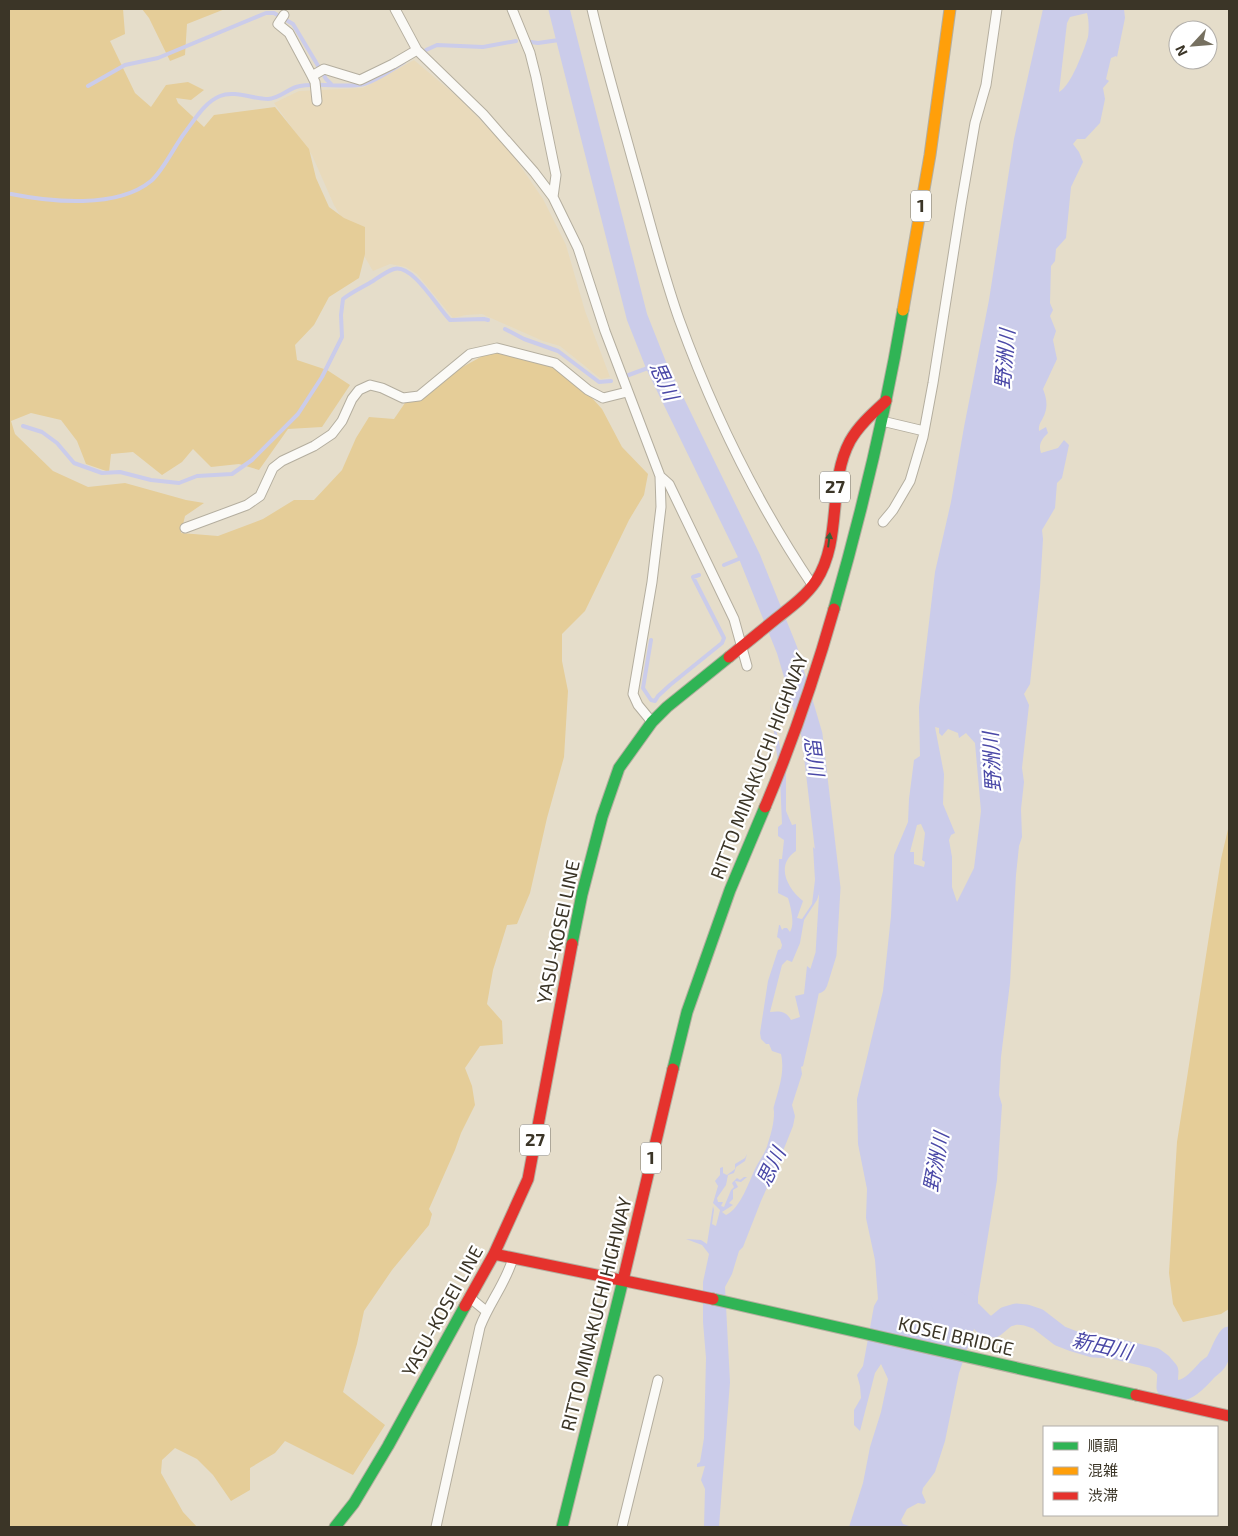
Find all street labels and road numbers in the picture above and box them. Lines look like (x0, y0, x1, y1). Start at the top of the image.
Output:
road number: 1 (911, 190, 931, 222)
road number: 27 (820, 472, 850, 502)
street label: RITTO MINAKUCHI HIGHWAY (705, 649, 812, 882)
street label: YASU-KOSEI LINE (531, 858, 584, 1006)
road number: 27 (520, 1124, 550, 1156)
road number: 1 (641, 1142, 661, 1174)
street label: RITTO MINAKUCHI HIGHWAY (555, 1194, 636, 1433)
street label: YASU-KOSEI LINE (396, 1241, 487, 1380)
street label: KOSEI BRIDGE (896, 1311, 1016, 1360)

